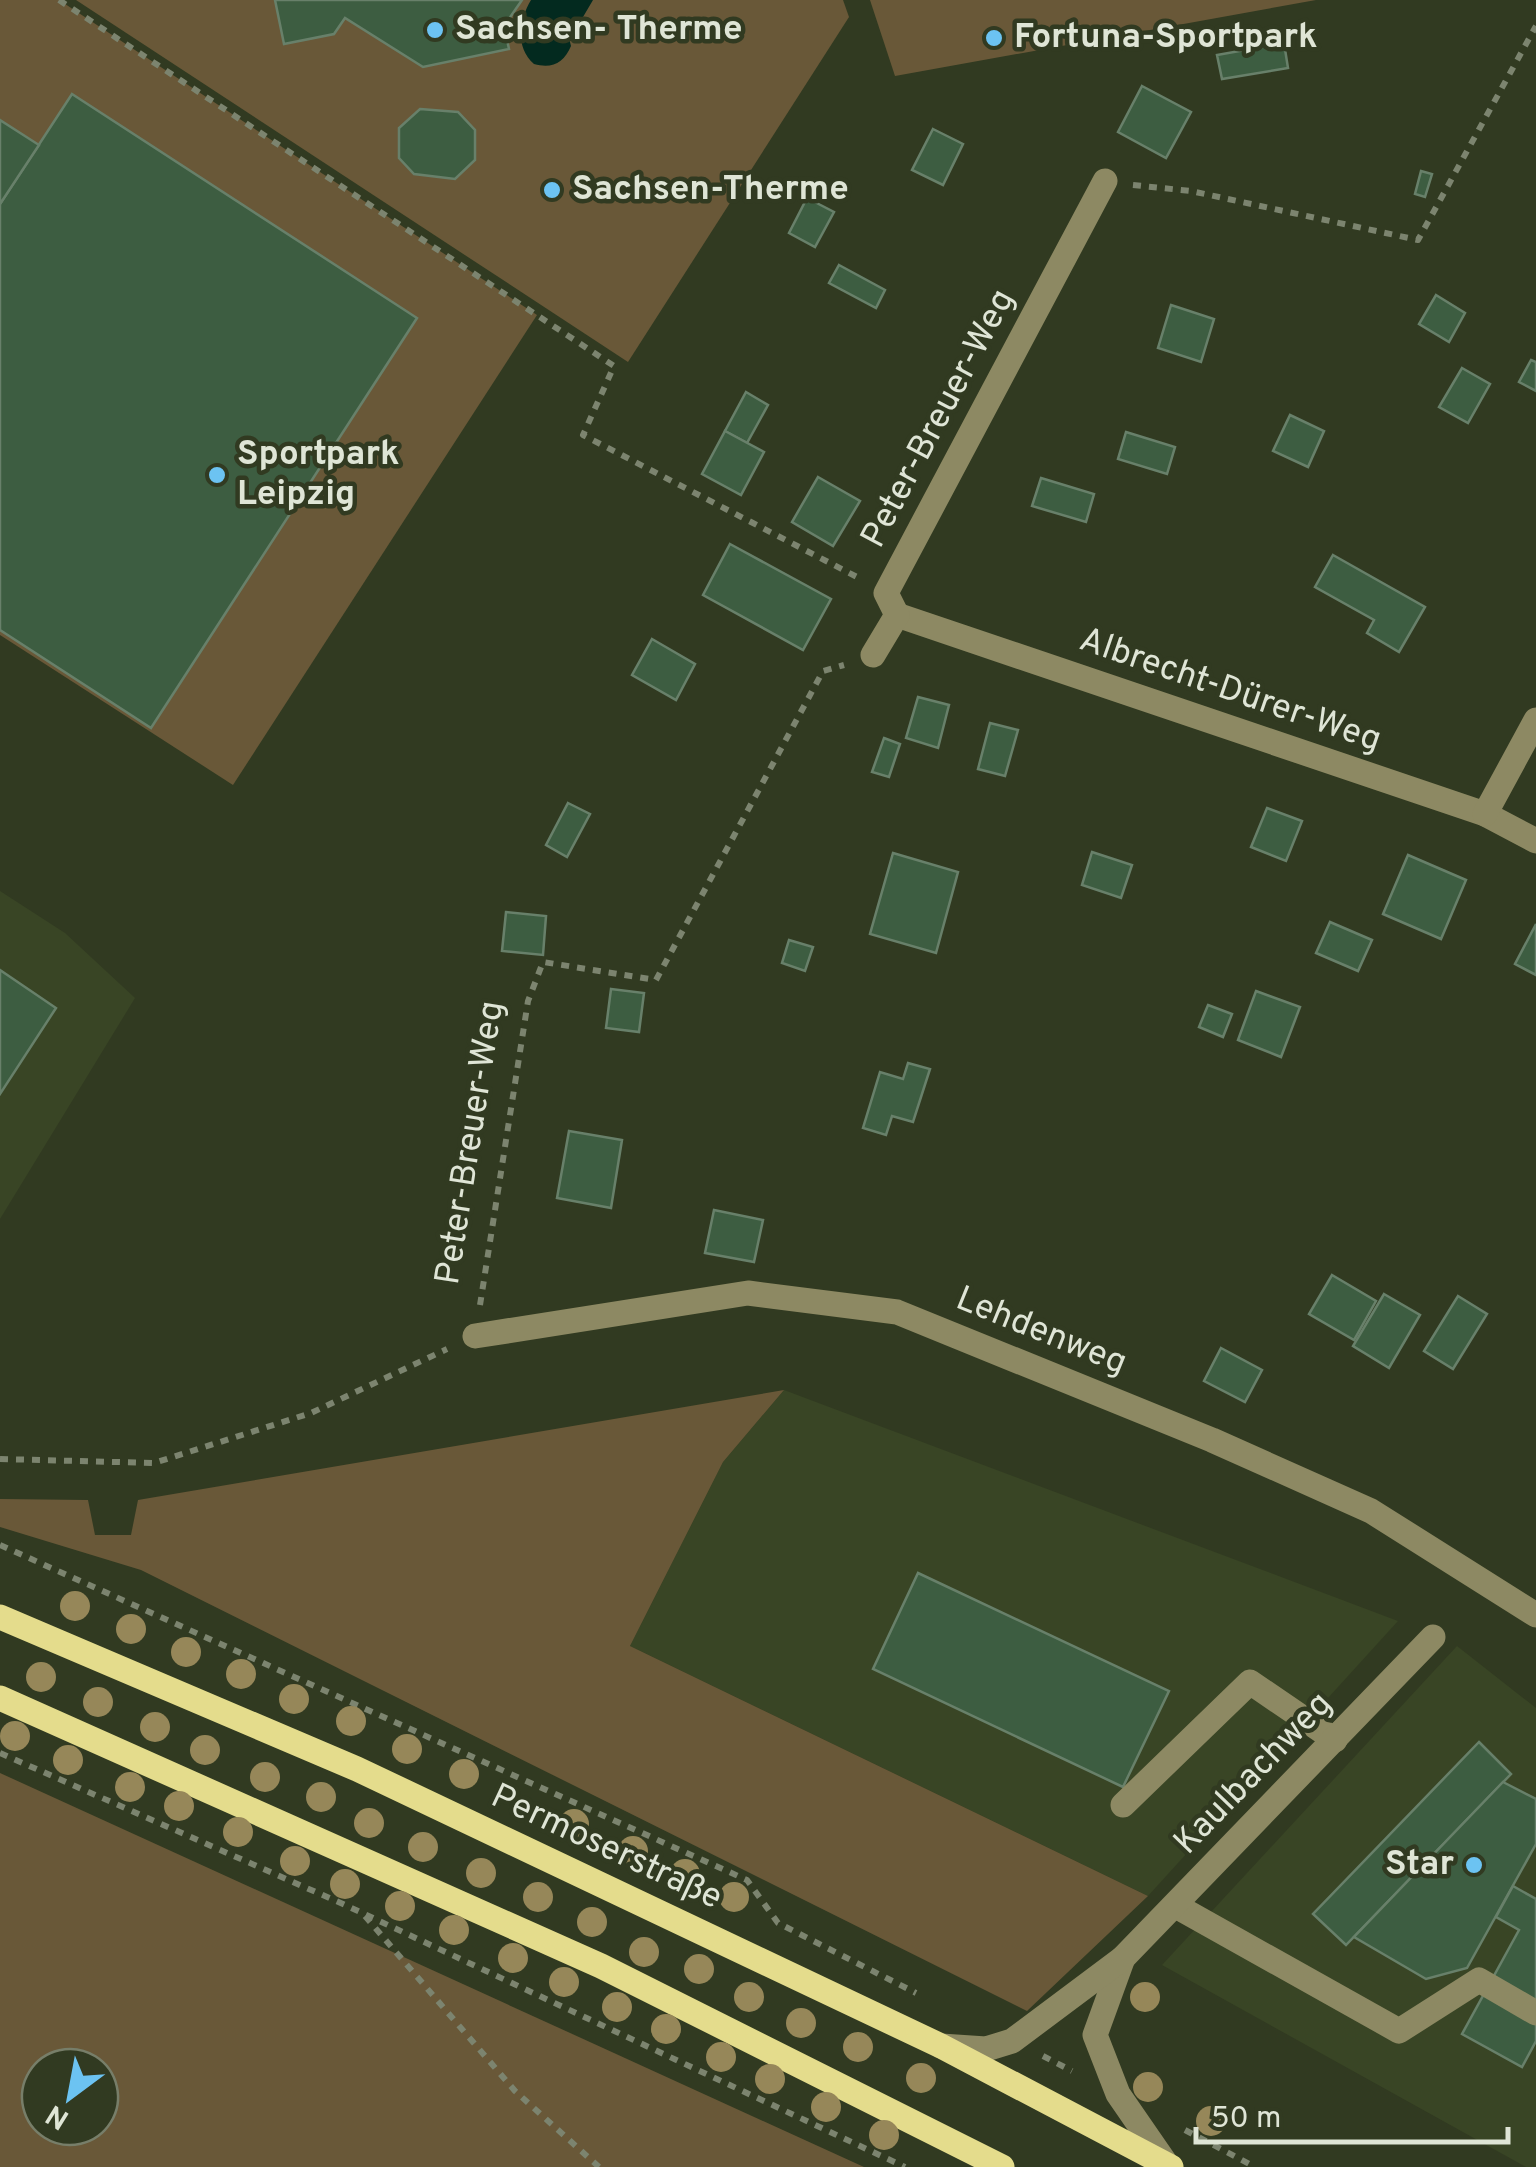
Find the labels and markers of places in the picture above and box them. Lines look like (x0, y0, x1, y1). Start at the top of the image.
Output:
place label: Sachsen- Therme (455, 8, 742, 52)
place label: Fortuna-Sportpark (1014, 16, 1318, 60)
marker: Sachsen- Therme (424, 19, 446, 41)
marker: Fortuna-Sportpark (983, 27, 1005, 49)
place label: Sachsen-Therme (572, 168, 849, 212)
marker: Sachsen-Therme (541, 179, 563, 201)
place label: Sportpark Leipzig (237, 433, 400, 517)
marker: Sportpark Leipzig (206, 464, 228, 486)
place label: Star (1385, 1843, 1454, 1887)
marker: Star (1463, 1854, 1485, 1876)

